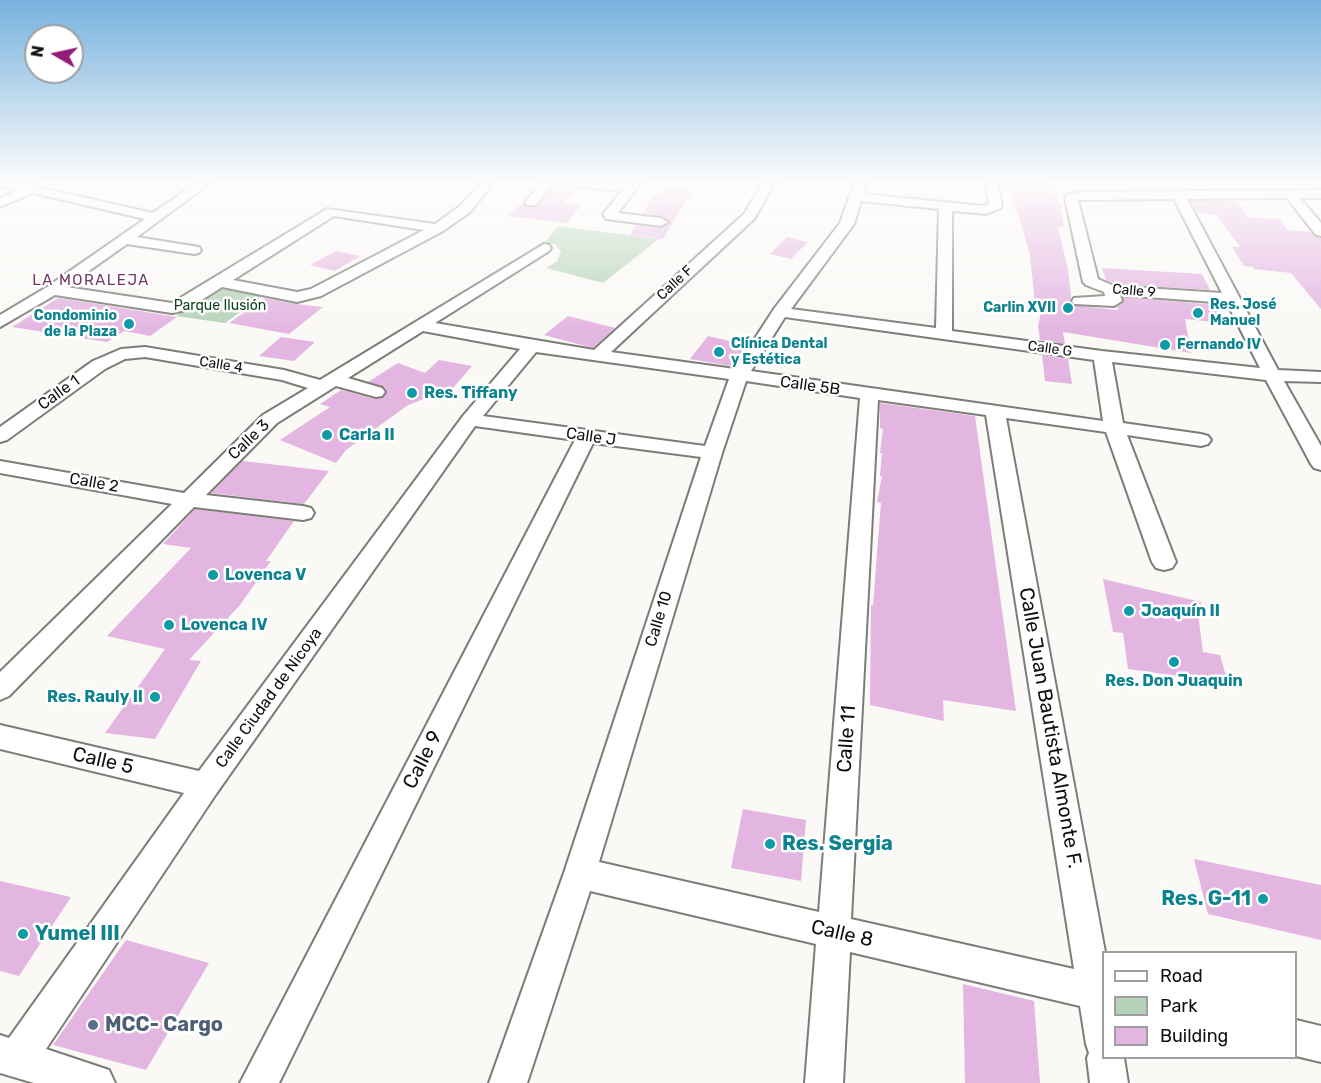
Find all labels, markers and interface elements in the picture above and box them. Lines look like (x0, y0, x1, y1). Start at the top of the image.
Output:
north arrow (24, 24, 84, 84)
text: N (27, 44, 48, 59)
street label: Calle F (653, 262, 697, 304)
district label: LA MORALEJA (32, 272, 150, 290)
street label: Calle 9 (1112, 281, 1156, 301)
place label: Res. José Manuel (1210, 297, 1277, 330)
park label: Parque Ilusión (174, 298, 266, 314)
place label: Carlin XVII (983, 300, 1056, 316)
marker: Carlin XVII (1061, 301, 1075, 315)
marker: Res. José Manuel (1191, 306, 1205, 320)
place label: Condominio de la Plaza (34, 308, 117, 340)
marker: Condominio de la Plaza (122, 317, 136, 331)
place label: Clínica Dental y Estética (731, 336, 827, 368)
place label: Fernando IV (1177, 337, 1261, 353)
street label: Calle G (1027, 338, 1073, 360)
marker: Fernando IV (1158, 338, 1172, 352)
marker: Clínica Dental y Estética (712, 345, 726, 359)
street label: Calle 4 (198, 353, 244, 377)
street label: Calle 1 (34, 371, 84, 415)
street label: Calle 5B (779, 372, 841, 400)
place label: Res. Tiffany (424, 383, 518, 403)
marker: Res. Tiffany (405, 386, 419, 400)
street label: Calle 3 (224, 416, 274, 464)
street label: Calle J (565, 424, 617, 450)
place label: Carla II (339, 425, 395, 445)
marker: Carla II (320, 428, 334, 442)
street label: Calle 2 (68, 469, 120, 497)
place label: Lovenca V (225, 565, 306, 585)
marker: Lovenca V (206, 568, 220, 582)
street label: Calle Juan Bautista Almonte F. (1013, 586, 1087, 870)
street label: Calle 10 (641, 589, 677, 649)
place label: Joaquín II (1141, 601, 1220, 621)
marker: Joaquín II (1122, 604, 1136, 618)
place label: Lovenca IV (181, 615, 267, 635)
marker: Lovenca IV (162, 618, 176, 632)
street label: Calle Ciudad de Nicoya (212, 624, 326, 772)
marker: Res. Don Juaquin (1167, 655, 1181, 669)
place label: Res. Don Juaquin (1105, 671, 1243, 691)
place label: Res. Rauly II (47, 687, 143, 707)
marker: Res. Rauly II (148, 690, 162, 704)
street label: Calle 11 (833, 705, 861, 773)
street label: Calle 9 (398, 727, 448, 793)
street label: Calle 5 (70, 742, 136, 780)
place label: Res. Sergia (782, 832, 893, 856)
marker: Res. Sergia (763, 837, 777, 851)
place label: Res. G-11 (1161, 887, 1251, 911)
marker: Res. G-11 (1256, 892, 1270, 906)
street label: Calle 8 (809, 915, 875, 953)
place label: Yumel III (35, 922, 120, 946)
marker: Yumel III (16, 927, 30, 941)
legend (1102, 951, 1297, 1059)
text: Road (1160, 965, 1203, 987)
text: Park (1160, 995, 1197, 1017)
place label: MCC- Cargo (105, 1013, 223, 1037)
marker: MCC- Cargo (86, 1018, 100, 1032)
text: Building (1160, 1025, 1228, 1047)

